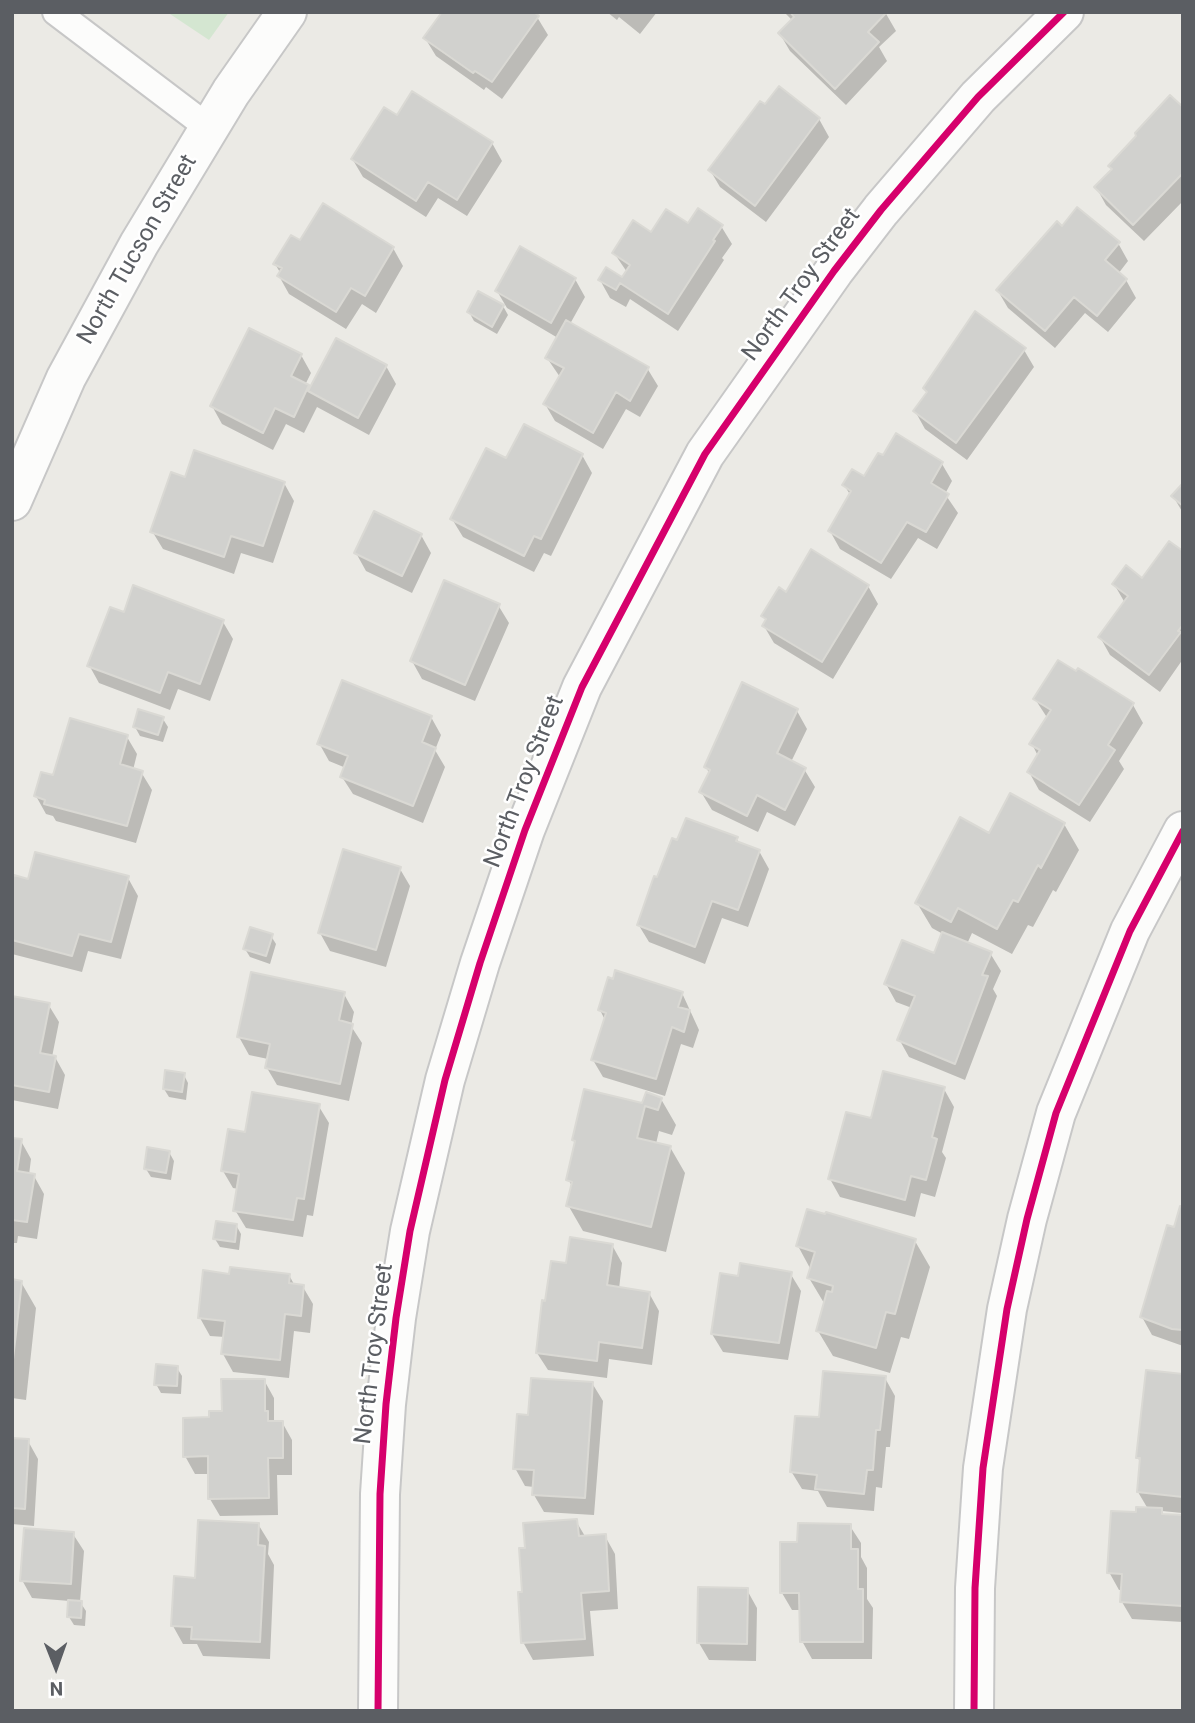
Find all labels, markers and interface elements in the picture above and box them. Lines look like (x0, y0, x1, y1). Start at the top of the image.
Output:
street label: North Tucson Street (72, 150, 204, 350)
street label: North Troy Street (737, 203, 867, 367)
street label: North Troy Street (479, 692, 571, 872)
street label: North Troy Street (350, 1262, 400, 1446)
north arrow (21, 1632, 91, 1702)
text: N (49, 1677, 63, 1700)

